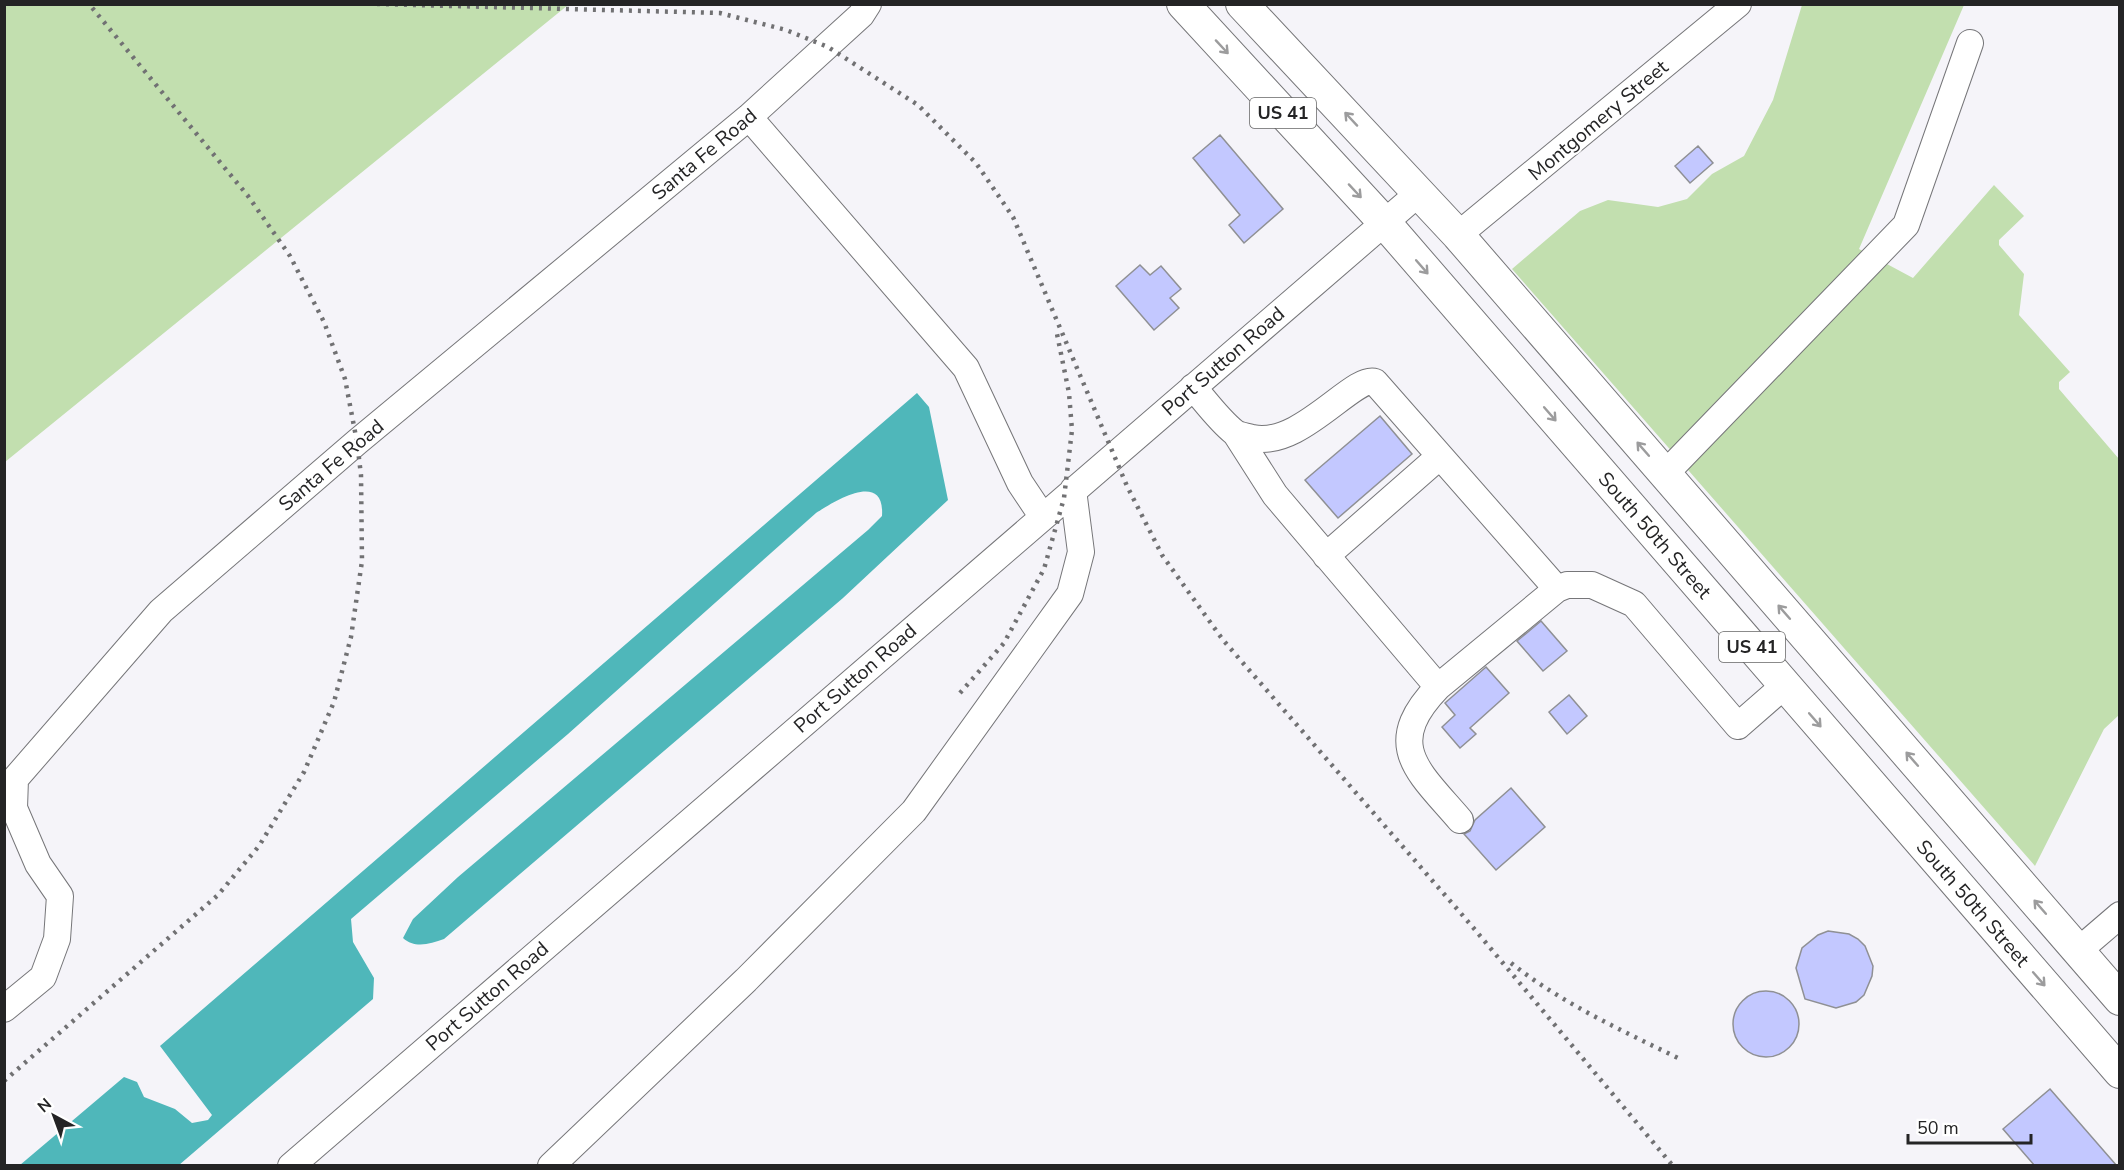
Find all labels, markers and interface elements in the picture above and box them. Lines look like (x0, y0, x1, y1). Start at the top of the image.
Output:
one-way arrow (1215, 40, 1229, 55)
street label: Montgomery Street (1523, 53, 1675, 187)
road number: US 41 (1250, 98, 1316, 128)
street label: Santa Fe Road (646, 102, 763, 206)
one-way arrow (1343, 112, 1358, 127)
one-way arrow (1348, 183, 1362, 198)
one-way arrow (1415, 259, 1429, 274)
street label: Port Sutton Road (1156, 301, 1290, 422)
one-way arrow (1543, 406, 1557, 421)
street label: Santa Fe Road (273, 413, 390, 517)
one-way arrow (1636, 442, 1650, 457)
street label: South 50th Street (1592, 466, 1718, 605)
one-way arrow (1777, 605, 1791, 620)
street label: Port Sutton Road (788, 618, 922, 739)
road number: US 41 (1719, 632, 1785, 662)
one-way arrow (1808, 712, 1822, 727)
one-way arrow (1905, 752, 1919, 767)
street label: South 50th Street (1910, 834, 2036, 973)
one-way arrow (2033, 899, 2046, 915)
street label: Port Sutton Road (420, 936, 554, 1057)
one-way arrow (2032, 971, 2046, 986)
north arrow (24, 1086, 84, 1146)
text: N (33, 1093, 57, 1118)
scale bar (1908, 1107, 2031, 1145)
text: 50 m (1917, 1116, 1959, 1140)

